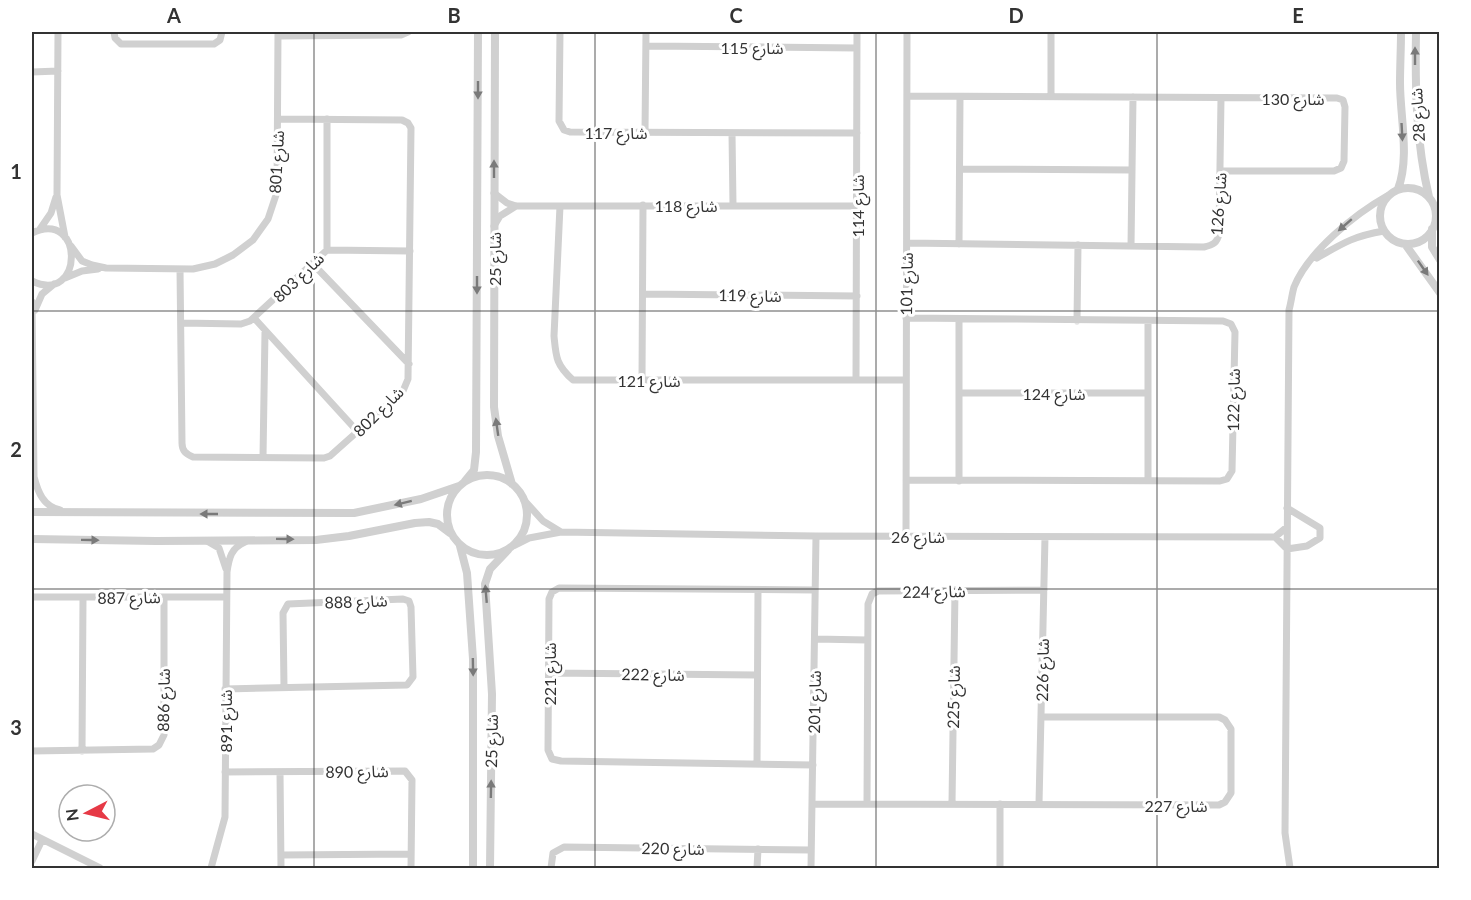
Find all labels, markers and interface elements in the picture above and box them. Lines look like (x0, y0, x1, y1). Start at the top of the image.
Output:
text: A (166, 3, 181, 27)
text: B (447, 3, 461, 27)
text: C (729, 3, 743, 27)
text: D (1008, 3, 1024, 27)
text: E (1292, 3, 1304, 27)
street label: شارع 115 (720, 38, 784, 61)
one-way arrow (1410, 47, 1420, 66)
one-way arrow (473, 80, 483, 99)
street label: شارع 28 (1406, 87, 1432, 142)
street label: شارع 130 (1261, 89, 1325, 112)
one-way arrow (1398, 122, 1407, 141)
street label: شارع 117 (584, 123, 648, 146)
street label: شارع 801 (265, 130, 291, 194)
text: 1 (10, 159, 22, 183)
one-way arrow (489, 160, 499, 179)
street label: شارع 126 (1206, 172, 1234, 236)
street label: شارع 114 (848, 174, 871, 238)
street label: شارع 118 (654, 196, 718, 219)
one-way arrow (1338, 218, 1353, 231)
street label: شارع 25 (485, 232, 508, 286)
street label: شارع 803 (269, 248, 330, 309)
street label: شارع 101 (896, 252, 920, 316)
one-way arrow (1417, 260, 1429, 276)
one-way arrow (472, 275, 482, 294)
street label: شارع 119 (718, 285, 782, 309)
street label: شارع 122 (1223, 368, 1247, 432)
street label: شارع 121 (617, 371, 681, 394)
street label: شارع 802 (349, 382, 410, 443)
street label: شارع 124 (1022, 384, 1086, 407)
one-way arrow (492, 418, 501, 437)
text: 2 (10, 437, 22, 461)
one-way arrow (394, 499, 412, 509)
one-way arrow (200, 509, 219, 519)
street label: شارع 26 (891, 527, 945, 550)
one-way arrow (80, 535, 99, 545)
one-way arrow (275, 535, 294, 544)
street label: شارع 224 (902, 581, 966, 605)
one-way arrow (482, 585, 491, 604)
street label: شارع 887 (97, 587, 161, 611)
street label: شارع 888 (324, 590, 388, 616)
street label: شارع 226 (1032, 638, 1056, 702)
street label: شارع 221 (540, 642, 563, 706)
one-way arrow (469, 657, 478, 676)
street label: شارع 222 (621, 664, 685, 688)
street label: شارع 225 (943, 665, 967, 729)
street label: شارع 886 (153, 668, 177, 732)
street label: شارع 201 (804, 670, 828, 734)
street label: شارع 891 (216, 689, 239, 753)
street label: شارع 25 (481, 714, 505, 768)
text: 3 (10, 715, 22, 739)
street label: شارع 890 (325, 761, 389, 785)
one-way arrow (486, 780, 496, 799)
north arrow (57, 783, 117, 843)
street label: شارع 227 (1144, 796, 1208, 819)
text: N (61, 808, 82, 822)
street label: شارع 220 (641, 838, 705, 862)

